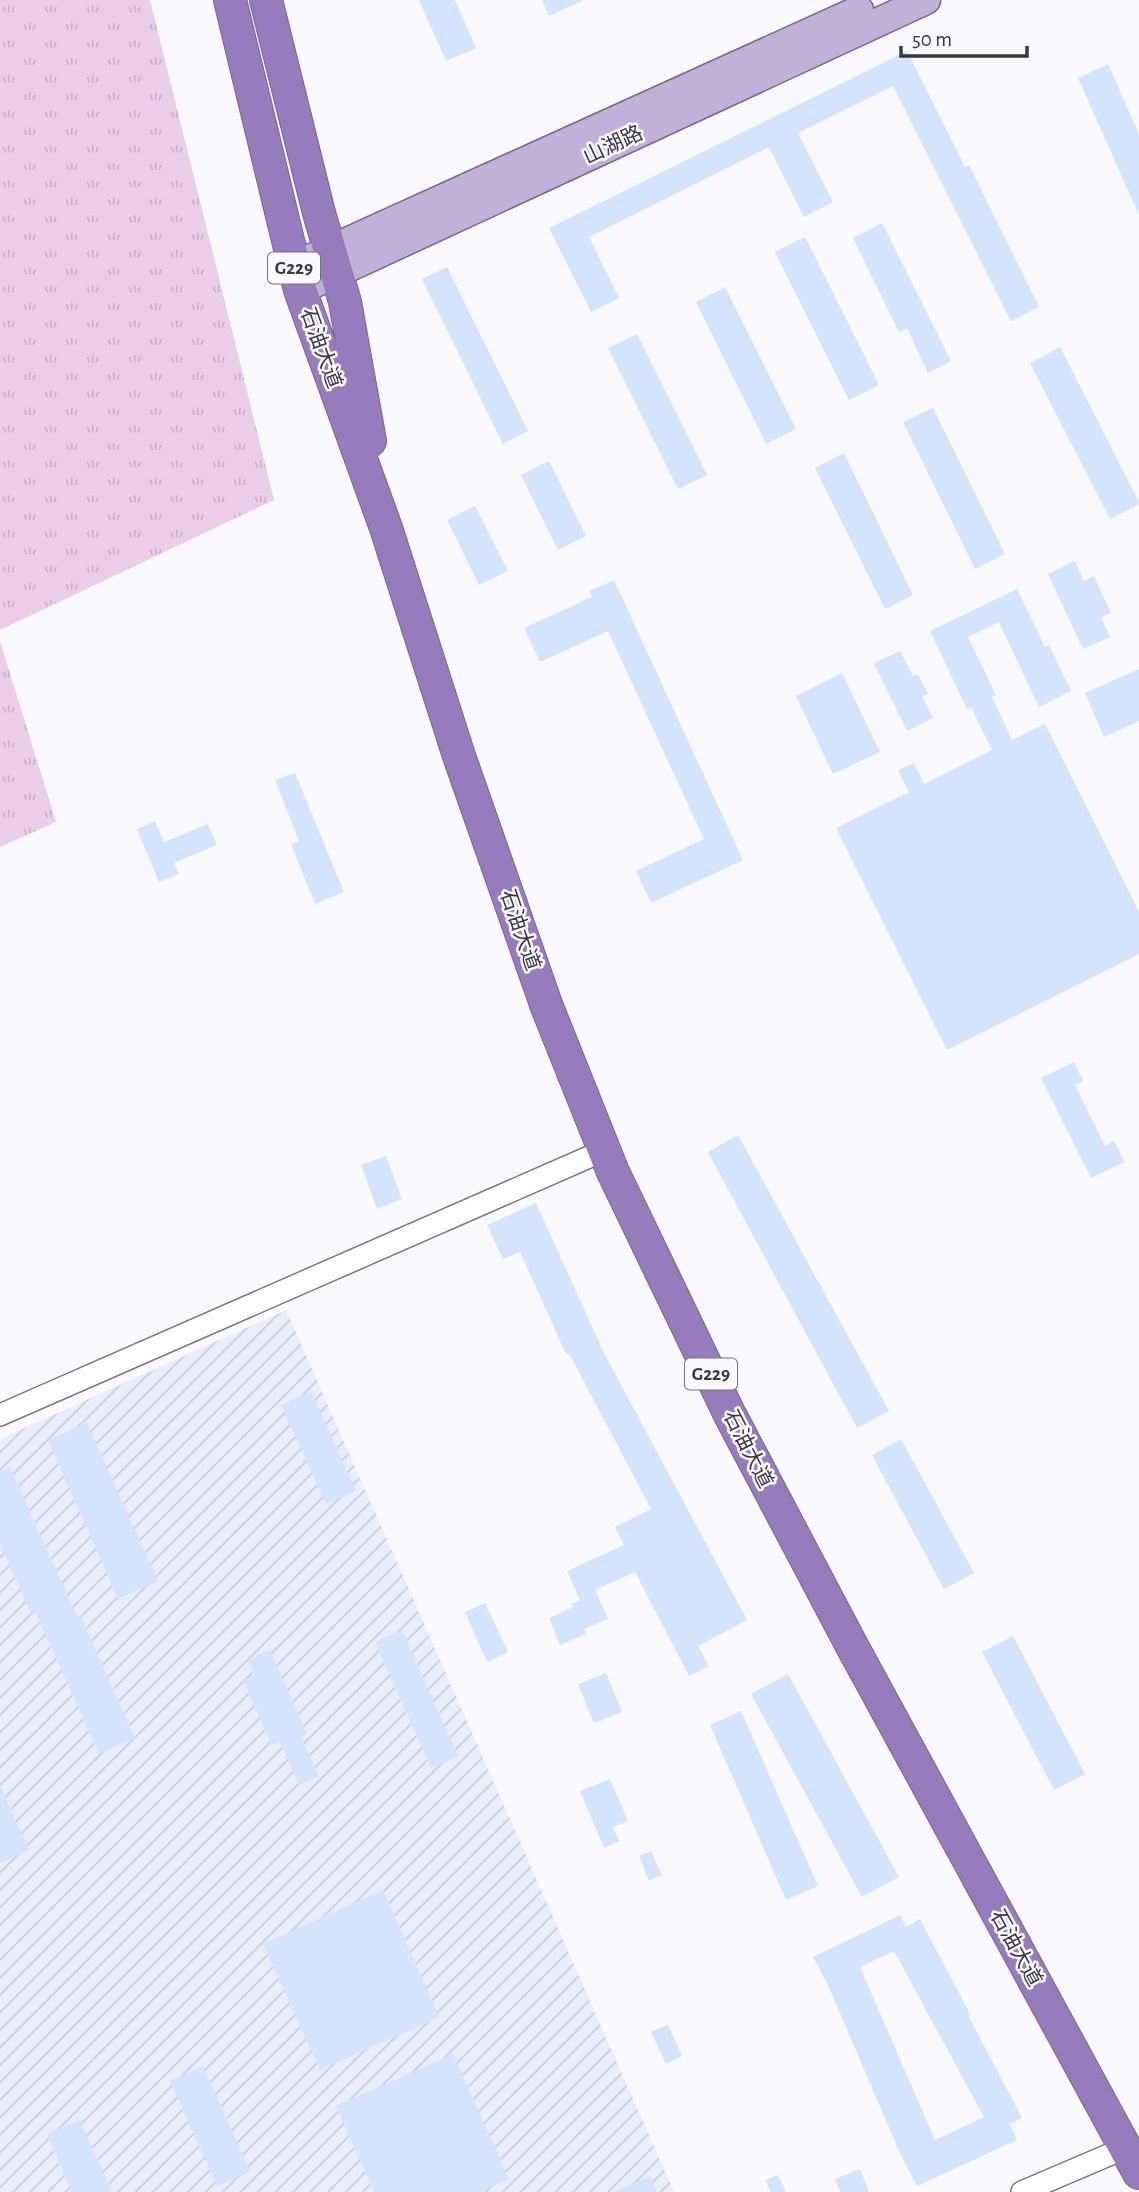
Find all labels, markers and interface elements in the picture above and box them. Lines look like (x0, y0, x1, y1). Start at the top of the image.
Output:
scale bar (901, 14, 1027, 58)
text: 50 m (912, 29, 952, 50)
street label: 山湖路 (580, 121, 646, 168)
road number: G229 (268, 252, 320, 284)
street label: 石油大道 (297, 305, 346, 391)
street label: 石油大道 (496, 887, 545, 973)
road number: G229 (685, 1358, 737, 1390)
street label: 石油大道 (720, 1406, 777, 1491)
street label: 石油大道 (986, 1906, 1046, 1990)

